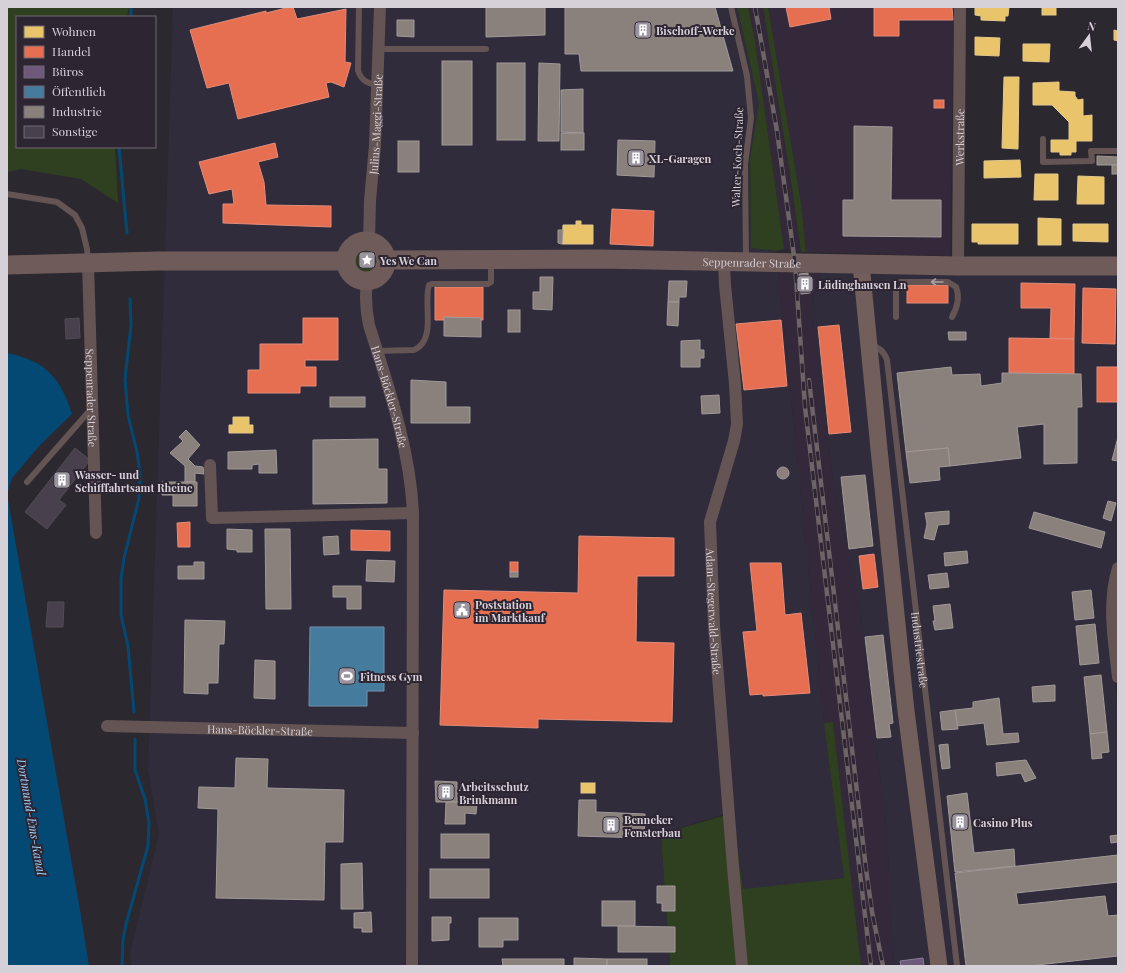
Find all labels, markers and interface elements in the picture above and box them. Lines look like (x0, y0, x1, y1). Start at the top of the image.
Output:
legend (16, 16, 156, 148)
north arrow (1069, 16, 1109, 56)
text: N (1086, 18, 1098, 34)
building icon: Bischoff-Werke (633, 20, 653, 40)
text: Wohnen (51, 23, 96, 39)
place label: Bischoff-Werke (656, 23, 735, 38)
text: Handel (52, 43, 91, 59)
text: Büros (52, 63, 84, 79)
street label: Julius-Maggi-Straße (365, 73, 385, 176)
text: Öffentlich (52, 83, 106, 99)
text: Industrie (52, 103, 102, 119)
street label: Walter-Koch-Straße (728, 106, 746, 208)
street label: Werkstraße (951, 108, 967, 166)
text: Sonstige (52, 123, 98, 139)
building icon: XL-Garagen (626, 148, 646, 168)
place label: XL-Garagen (649, 151, 712, 166)
place icon: Yes We Can (357, 250, 377, 270)
place label: Yes We Can (379, 253, 437, 268)
street label: Seppenrader Straße (703, 254, 802, 270)
building icon: Lüdinghausen Ln (795, 274, 815, 294)
place label: Lüdinghausen Ln (818, 277, 907, 292)
one-way arrow (931, 278, 944, 286)
street label: Hans-Böckler-Straße (368, 344, 412, 450)
street label: Seppenrader Straße (83, 348, 101, 448)
place label: Wasser- und Schifffahrtsamt Rheine (74, 467, 193, 495)
building icon: Wasser- und Schifffahrtsamt Rheine (52, 470, 72, 490)
street label: Adam-Stegerwald-Straße (703, 547, 725, 676)
place label: Poststation im Marktkauf (475, 597, 546, 625)
public building icon: Poststation im Marktkauf (452, 600, 472, 620)
street label: Industriestraße (909, 611, 932, 689)
sports icon: Fitness Gym (337, 666, 357, 686)
place label: Fitness Gym (360, 669, 423, 684)
street label: Hans-Böckler-Straße (207, 721, 313, 738)
water label: Dortmund-Ems-Kanal (14, 756, 50, 877)
place label: Arbeitsschutz Brinkmann (458, 779, 529, 807)
building icon: Arbeitsschutz Brinkmann (436, 782, 456, 802)
place label: Benneker Fensterbau (624, 812, 681, 840)
building icon: Casino Plus (950, 812, 970, 832)
building icon: Benneker Fensterbau (601, 815, 621, 835)
place label: Casino Plus (973, 815, 1033, 830)

